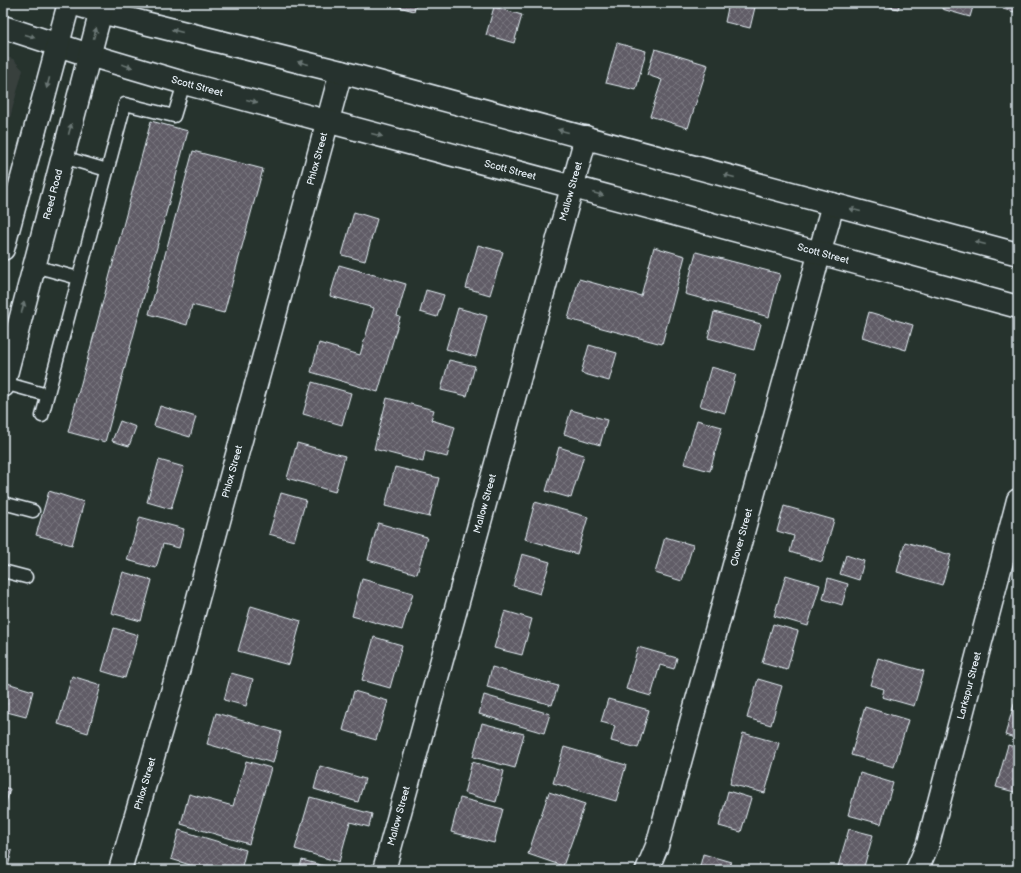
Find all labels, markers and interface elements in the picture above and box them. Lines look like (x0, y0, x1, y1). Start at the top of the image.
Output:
one-way arrow (92, 27, 98, 39)
one-way arrow (171, 28, 183, 34)
one-way arrow (25, 33, 37, 39)
one-way arrow (297, 59, 309, 65)
one-way arrow (121, 63, 133, 69)
street label: Scott Street (170, 74, 224, 99)
one-way arrow (44, 76, 50, 89)
one-way arrow (246, 98, 258, 104)
one-way arrow (67, 122, 73, 134)
one-way arrow (557, 128, 569, 134)
street label: Phlox Street (304, 131, 330, 187)
one-way arrow (372, 132, 384, 138)
street label: Scott Street (483, 158, 537, 183)
street label: Mallow Street (557, 160, 585, 222)
street label: Reed Road (41, 168, 65, 221)
one-way arrow (723, 173, 735, 179)
one-way arrow (592, 191, 604, 197)
one-way arrow (849, 206, 861, 212)
one-way arrow (974, 240, 987, 246)
street label: Scott Street (796, 241, 850, 267)
one-way arrow (21, 301, 27, 313)
street label: Phlox Street (220, 444, 245, 499)
street label: Mallow Street (471, 473, 499, 535)
street label: Clover Street (728, 507, 755, 568)
street label: Larkspur Street (955, 650, 984, 721)
street label: Phlox Street (132, 756, 159, 811)
street label: Mallow Street (385, 785, 413, 847)

